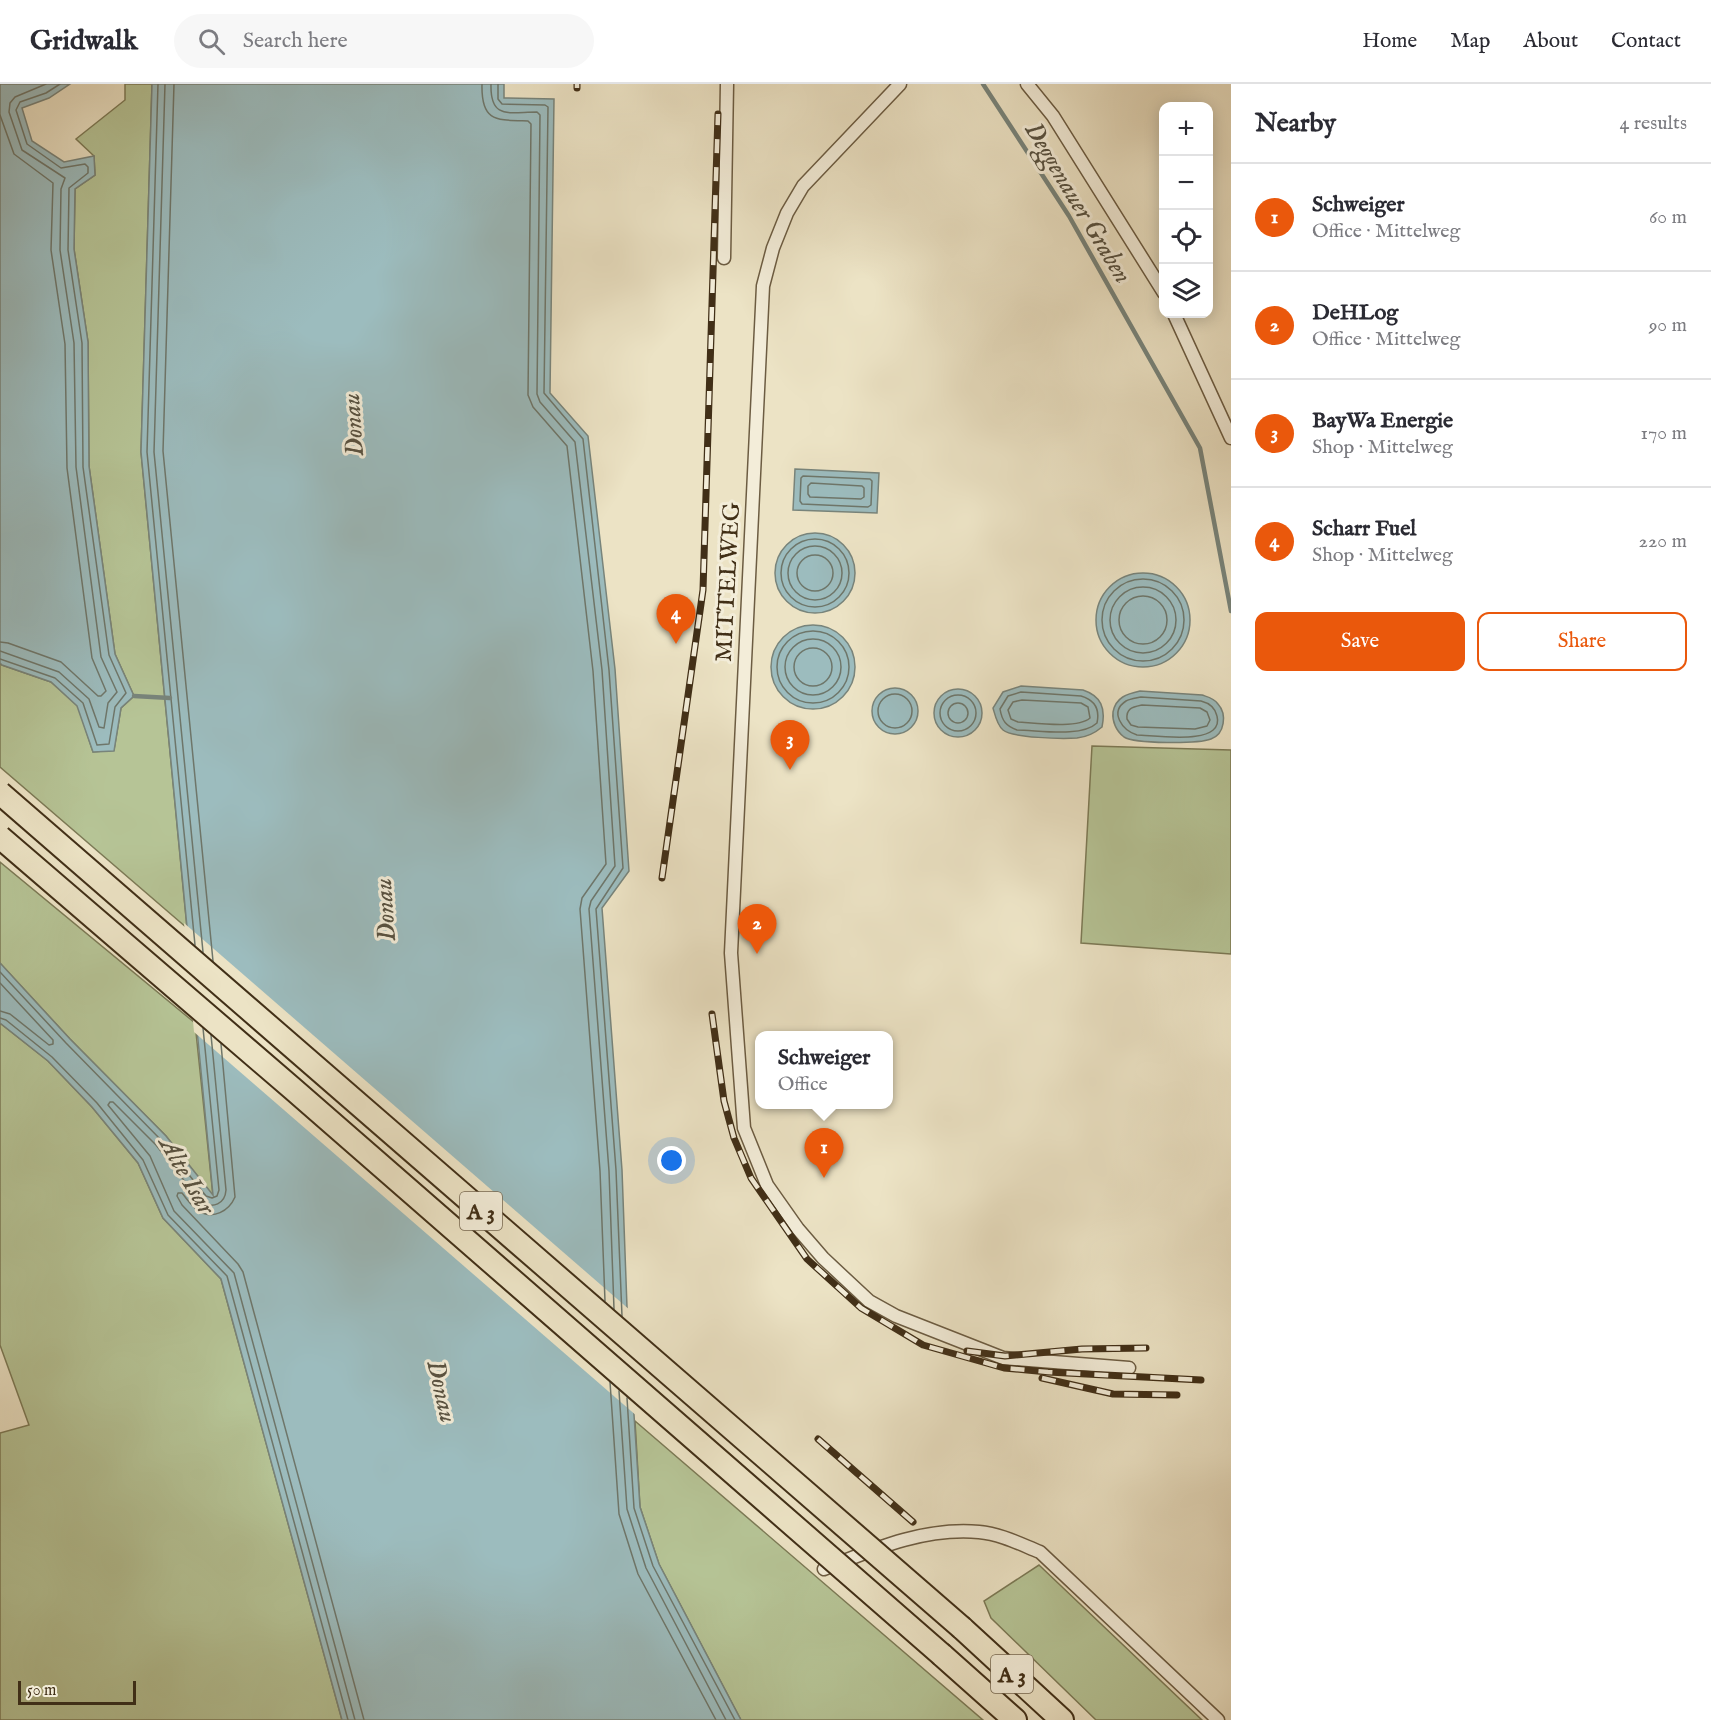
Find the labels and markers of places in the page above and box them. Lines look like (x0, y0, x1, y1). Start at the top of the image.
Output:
pin: 4 (656, 594, 696, 644)
pin: 3 (770, 720, 810, 770)
pin: 2 (738, 904, 777, 954)
pin: 1 (804, 1128, 844, 1178)

